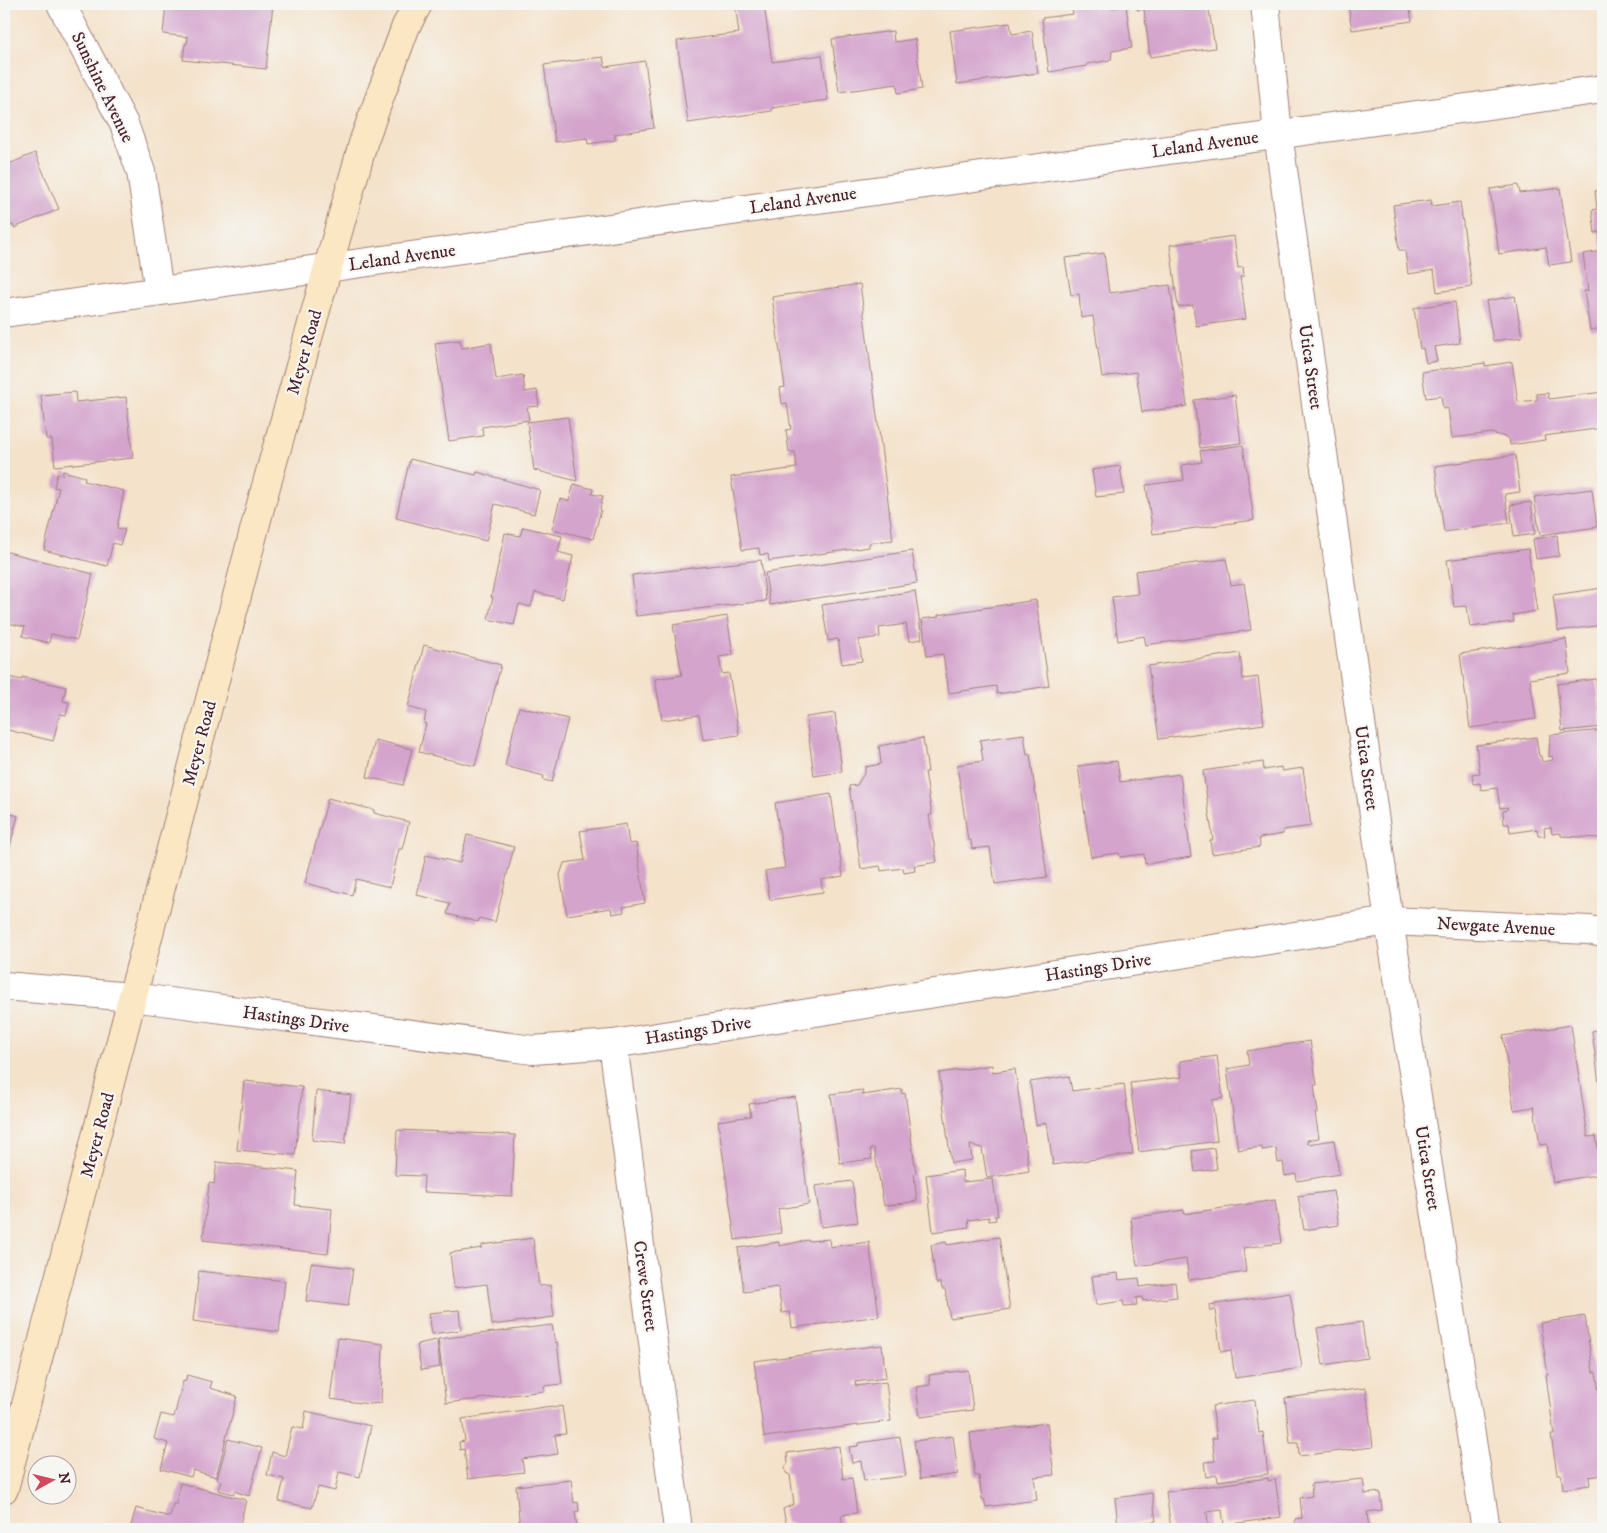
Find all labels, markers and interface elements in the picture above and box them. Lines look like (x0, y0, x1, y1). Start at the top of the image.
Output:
street label: Sunshine Avenue (66, 29, 138, 146)
street label: Leland Avenue (1150, 127, 1260, 163)
street label: Leland Avenue (748, 183, 858, 219)
street label: Leland Avenue (347, 240, 457, 276)
street label: Meyer Road (282, 307, 328, 397)
street label: Utica Street (1293, 323, 1327, 411)
street label: Meyer Road (178, 698, 222, 788)
street label: Utica Street (1349, 724, 1383, 812)
street label: Newgate Avenue (1436, 913, 1556, 941)
street label: Hastings Drive (1043, 949, 1153, 987)
street label: Hastings Drive (241, 1002, 351, 1038)
street label: Hastings Drive (643, 1012, 753, 1050)
street label: Meyer Road (76, 1090, 120, 1180)
street label: Utica Street (1409, 1124, 1445, 1212)
street label: Crewe Street (628, 1239, 662, 1333)
north arrow (28, 1456, 78, 1506)
text: N (54, 1471, 74, 1486)

